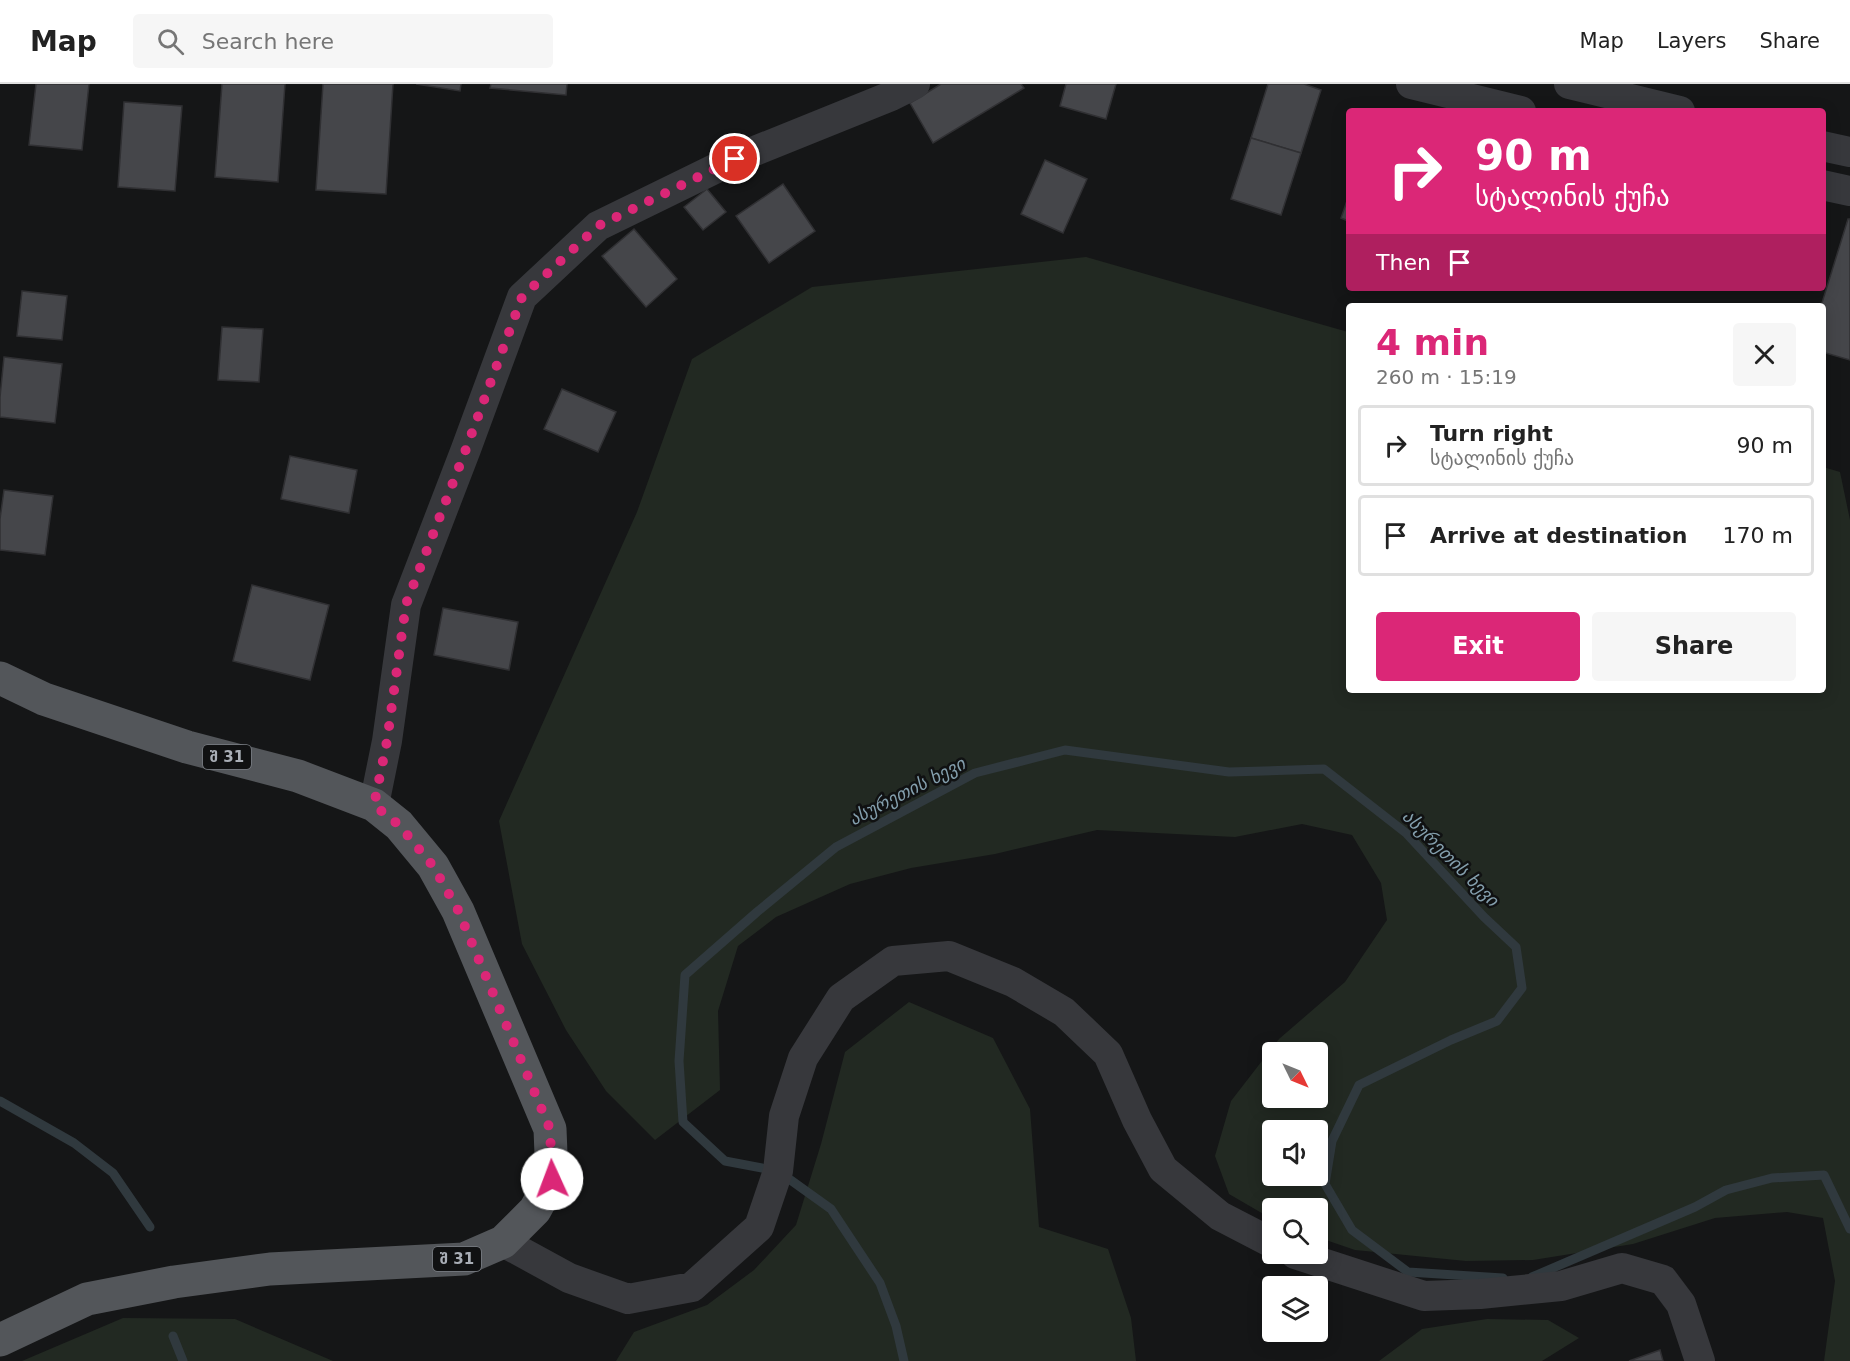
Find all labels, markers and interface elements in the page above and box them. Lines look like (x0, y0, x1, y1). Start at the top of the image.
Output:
search box (133, 14, 553, 68)
text: Map (30, 25, 97, 58)
icon: search (154, 25, 187, 58)
text: Search here (202, 29, 334, 54)
text: Map (1580, 29, 1624, 53)
text: Layers (1657, 29, 1726, 53)
text: Share (1759, 29, 1820, 53)
text: 90 m (1475, 131, 1592, 180)
icon: right (1376, 132, 1454, 210)
pin (709, 133, 760, 184)
icon: arrive (718, 142, 751, 175)
text: სტალინის ქუჩა (1475, 181, 1670, 212)
icon: arrive (1443, 246, 1476, 279)
text: Then (1376, 250, 1431, 275)
text: 4 min (1376, 322, 1489, 363)
button: close (1733, 323, 1796, 386)
text: 260 m · 15:19 (1376, 365, 1517, 389)
text: Turn right (1430, 421, 1553, 446)
icon: right (1379, 429, 1412, 462)
text: 90 m (1737, 433, 1793, 458)
text: სტალინის ქუჩა (1430, 446, 1574, 470)
icon: arrive (1379, 519, 1412, 552)
text: Arrive at destination (1430, 523, 1687, 548)
text: 170 m (1723, 523, 1793, 548)
button: Exit (1376, 612, 1580, 681)
button: Share (1592, 612, 1796, 681)
road number: შ 31 (203, 745, 251, 769)
water label: ასურეთის ხევი (845, 752, 970, 829)
water label: ასურეთის ხევი (1399, 806, 1505, 912)
north arrow (1262, 1042, 1328, 1108)
map controls (1262, 1042, 1328, 1342)
button: sound (1262, 1120, 1328, 1186)
position arrow (520, 1147, 584, 1211)
button: search (1262, 1198, 1328, 1264)
road number: შ 31 (433, 1247, 481, 1271)
button: layers (1262, 1276, 1328, 1342)

